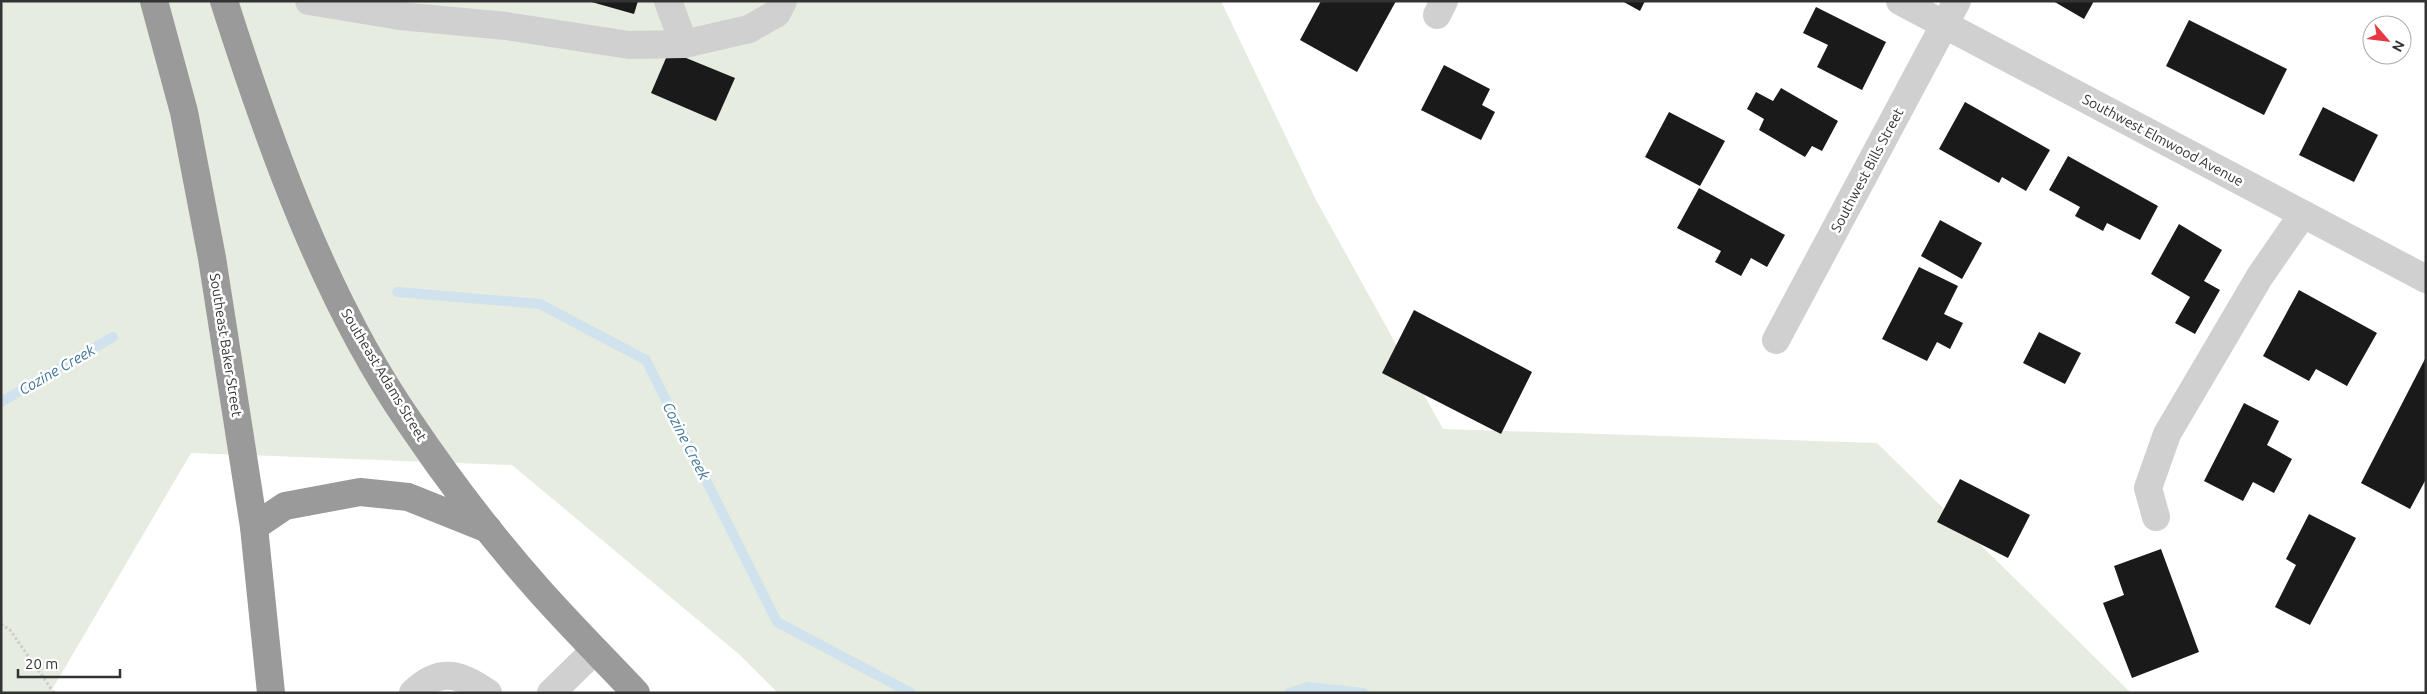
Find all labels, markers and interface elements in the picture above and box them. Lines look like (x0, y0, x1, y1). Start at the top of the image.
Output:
north arrow (2362, 15, 2412, 65)
text: N (2389, 38, 2408, 54)
street label: Southwest Elmwood Avenue (2080, 91, 2246, 189)
street label: Southwest Bills Street (1827, 105, 1907, 235)
street label: Southeast Baker Street (207, 272, 245, 418)
street label: Southeast Adams Street (338, 306, 430, 445)
water label: Cozine Creek (16, 341, 98, 398)
water label: Cozine Creek (660, 399, 713, 483)
scale bar (18, 646, 120, 678)
text: 20 m (25, 655, 58, 672)

